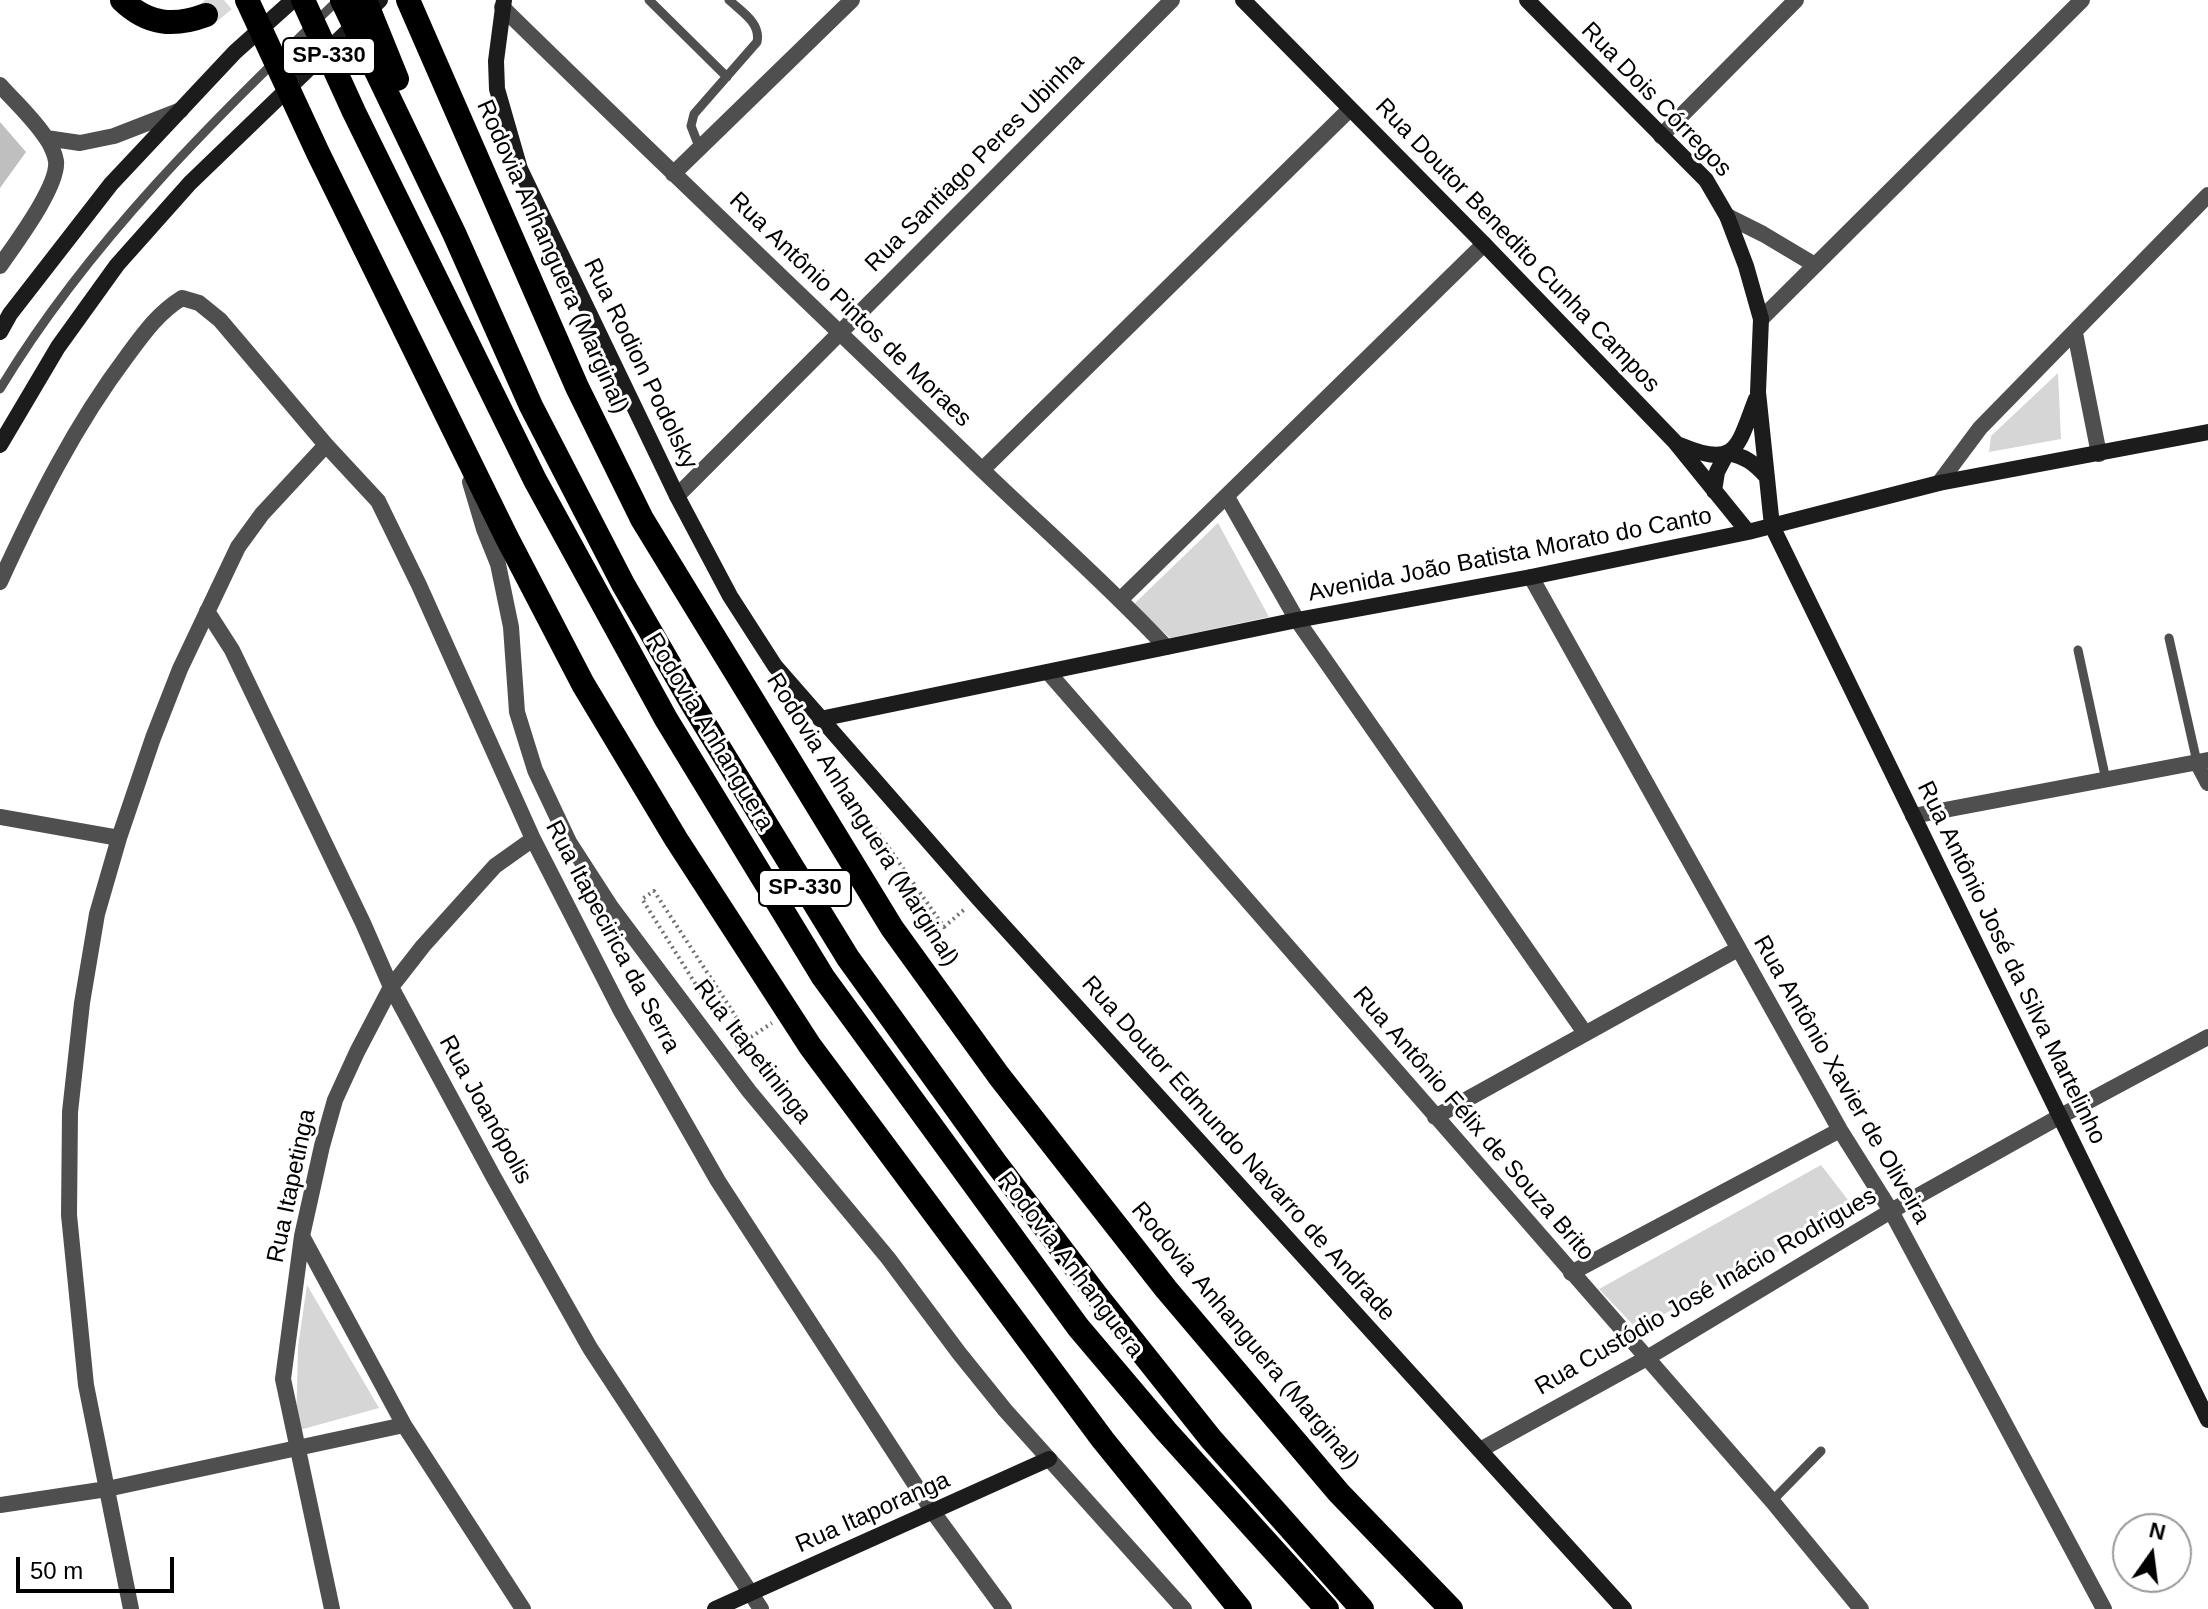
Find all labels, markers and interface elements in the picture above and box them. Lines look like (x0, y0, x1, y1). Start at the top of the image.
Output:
street label: Rua Dois Córregos (1575, 17, 1737, 183)
road number: SP-330 (283, 38, 375, 74)
street label: Rua Santiago Peres Ubinha (860, 48, 1090, 278)
street label: Rua Doutor Benedito Cunha Campos (1369, 93, 1665, 399)
street label: Rodovia Anhanguera (Marginal) (470, 96, 634, 418)
street label: Rua Antônio Pintos de Moraes (723, 187, 977, 433)
street label: Rua Rodion Podolsky (576, 254, 704, 474)
street label: Avenida João Batista Morato do Canto (1306, 502, 1714, 608)
street label: Rodovia Anhanguera (639, 628, 779, 836)
street label: Rodovia Anhanguera (Marginal) (760, 668, 964, 972)
street label: Rua Antônio José da Silva Martelinho (1910, 777, 2112, 1149)
street label: Rua Itapecirica da Serra (539, 816, 685, 1058)
road number: SP-330 (759, 870, 851, 906)
street label: Rua Antônio Xavier de Oliveira (1746, 931, 1936, 1229)
street label: Rua Doutor Edmundo Navarro de Andrade (1075, 970, 1401, 1328)
street label: Rua Itapetininga (687, 974, 817, 1130)
street label: Rua Antônio Félix de Souza Brito (1346, 981, 1600, 1267)
street label: Rua Joanópolis (432, 1031, 538, 1189)
street label: Rua Itapetinga (262, 1107, 322, 1265)
street label: Rodovia Anhanguera (991, 1166, 1149, 1364)
street label: Rua Custódio José Inácio Rodrigues (1530, 1182, 1882, 1402)
street label: Rodovia Anhanguera (Marginal) (1125, 1196, 1365, 1476)
street label: Rua Itaporanga (792, 1466, 954, 1560)
north arrow (2112, 1513, 2192, 1593)
text: N (2147, 1517, 2168, 1545)
scale bar (20, 1541, 178, 1591)
text: 50 m (30, 1557, 83, 1584)

